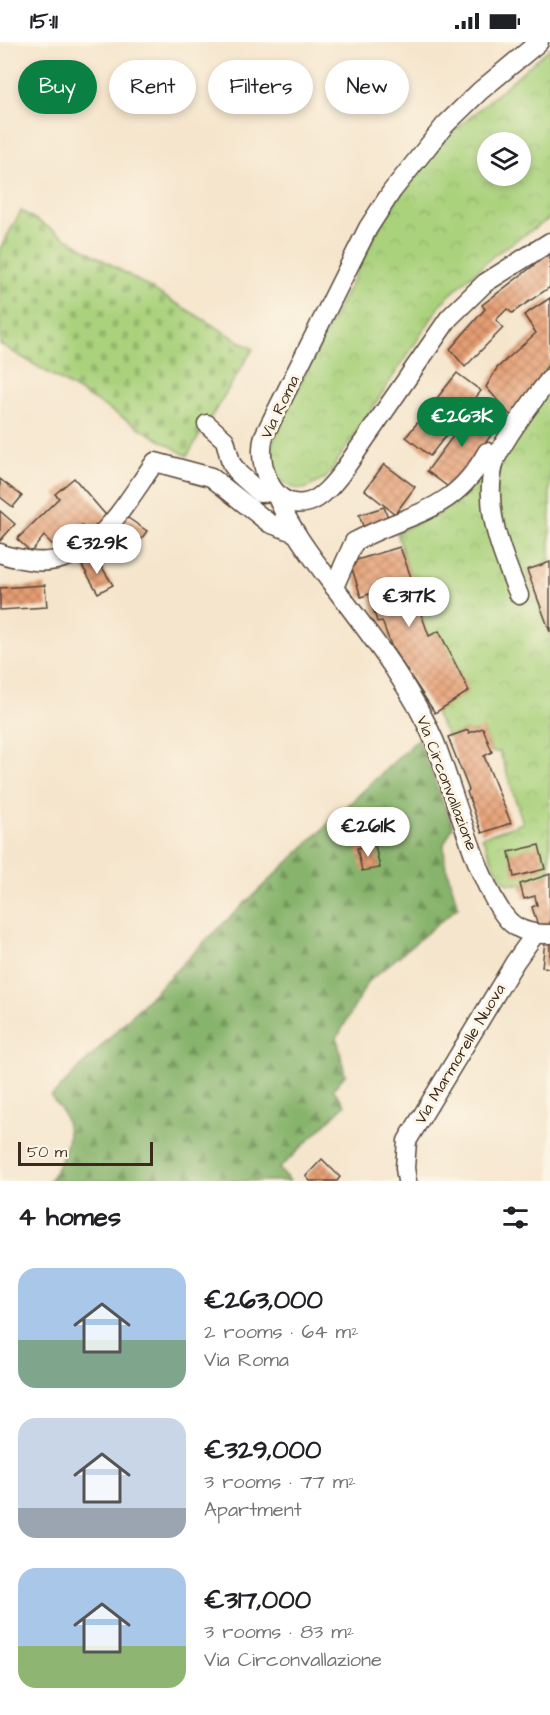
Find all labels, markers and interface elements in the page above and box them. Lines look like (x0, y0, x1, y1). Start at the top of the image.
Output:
text: 15:11 (30, 6, 58, 37)
chip: Buy (18, 60, 97, 114)
chip: Rent (109, 60, 196, 114)
chip: Filters (208, 60, 313, 114)
chip: New (325, 60, 409, 114)
map controls (477, 132, 531, 186)
button: layers (477, 132, 531, 186)
street label: Via Roma (255, 372, 305, 442)
pin: €263K (420, 397, 504, 448)
text: €263K (431, 402, 493, 430)
pin: €329K (55, 524, 139, 575)
text: €329K (66, 529, 128, 557)
pin: €317K (367, 577, 451, 628)
text: €317K (382, 582, 436, 610)
street label: Via Circonvallazione (411, 713, 483, 854)
pin: €261K (326, 807, 410, 858)
text: €261K (341, 812, 395, 840)
street label: Via Marmorelle Nuova (409, 980, 511, 1128)
scale bar (18, 1139, 153, 1166)
text: 50 m (27, 1141, 67, 1163)
text: 4 homes (18, 1199, 121, 1235)
icon: filters (499, 1201, 532, 1234)
text: €263,000 (204, 1282, 323, 1318)
icon: home (66, 1292, 138, 1364)
text: 2 rooms · 64 m² (204, 1318, 359, 1346)
text: Via Roma (204, 1346, 289, 1374)
text: €329,000 (204, 1432, 321, 1468)
icon: home (66, 1442, 138, 1514)
text: 3 rooms · 77 m² (204, 1468, 356, 1496)
text: Apartment (204, 1496, 302, 1524)
text: €317,000 (204, 1582, 311, 1618)
icon: home (66, 1592, 138, 1664)
text: 3 rooms · 83 m² (204, 1618, 354, 1646)
text: Via Circonvallazione (204, 1646, 382, 1674)

